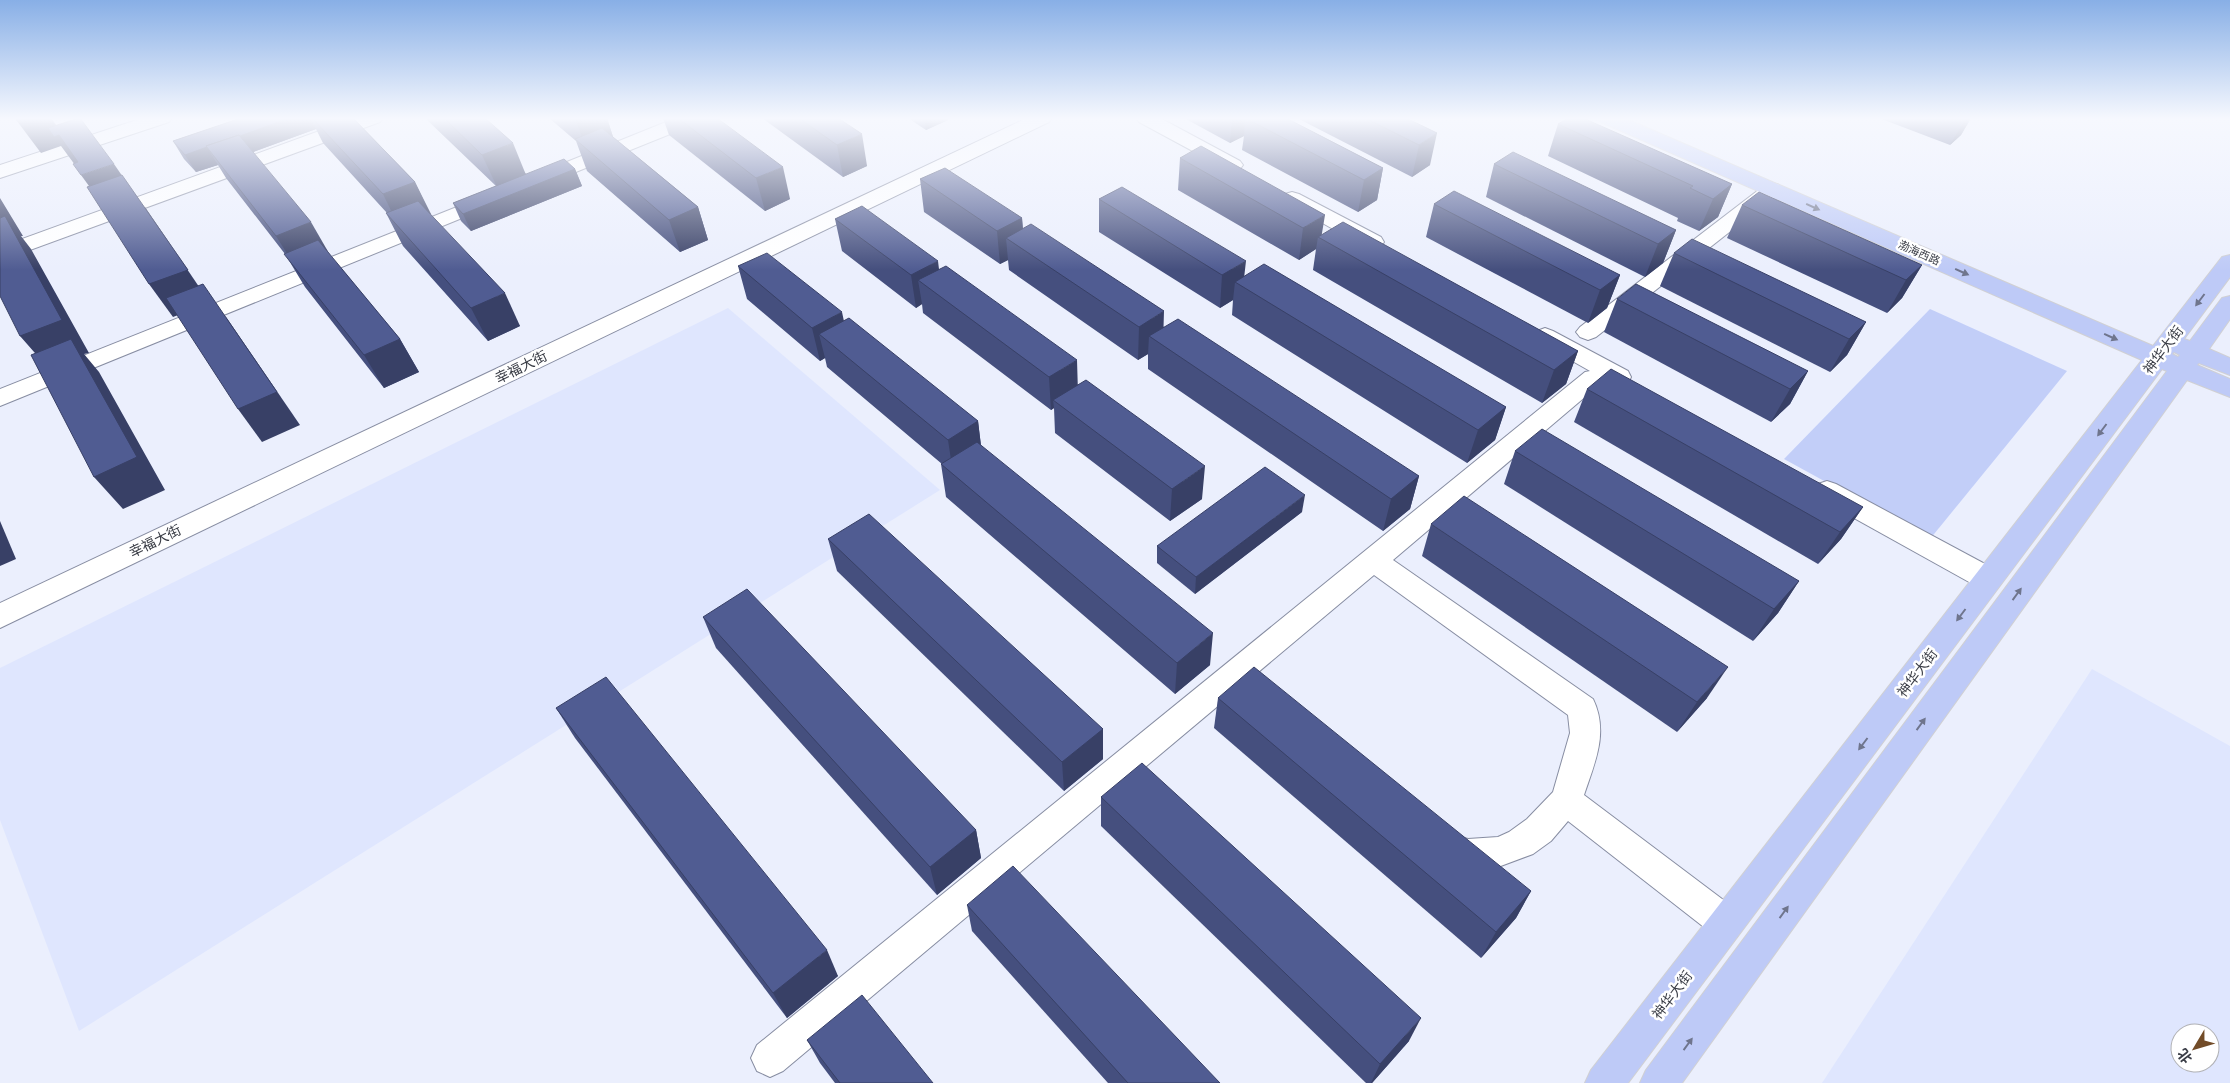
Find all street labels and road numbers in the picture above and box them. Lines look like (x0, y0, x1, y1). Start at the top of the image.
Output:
street label: 渤海西路 (1896, 238, 1942, 268)
street label: 神华大街 (2140, 323, 2186, 377)
street label: 幸福大街 (492, 348, 550, 386)
street label: 幸福大街 (126, 522, 184, 560)
street label: 神华大街 (1894, 646, 1940, 700)
street label: 神华大街 (1649, 968, 1695, 1022)

